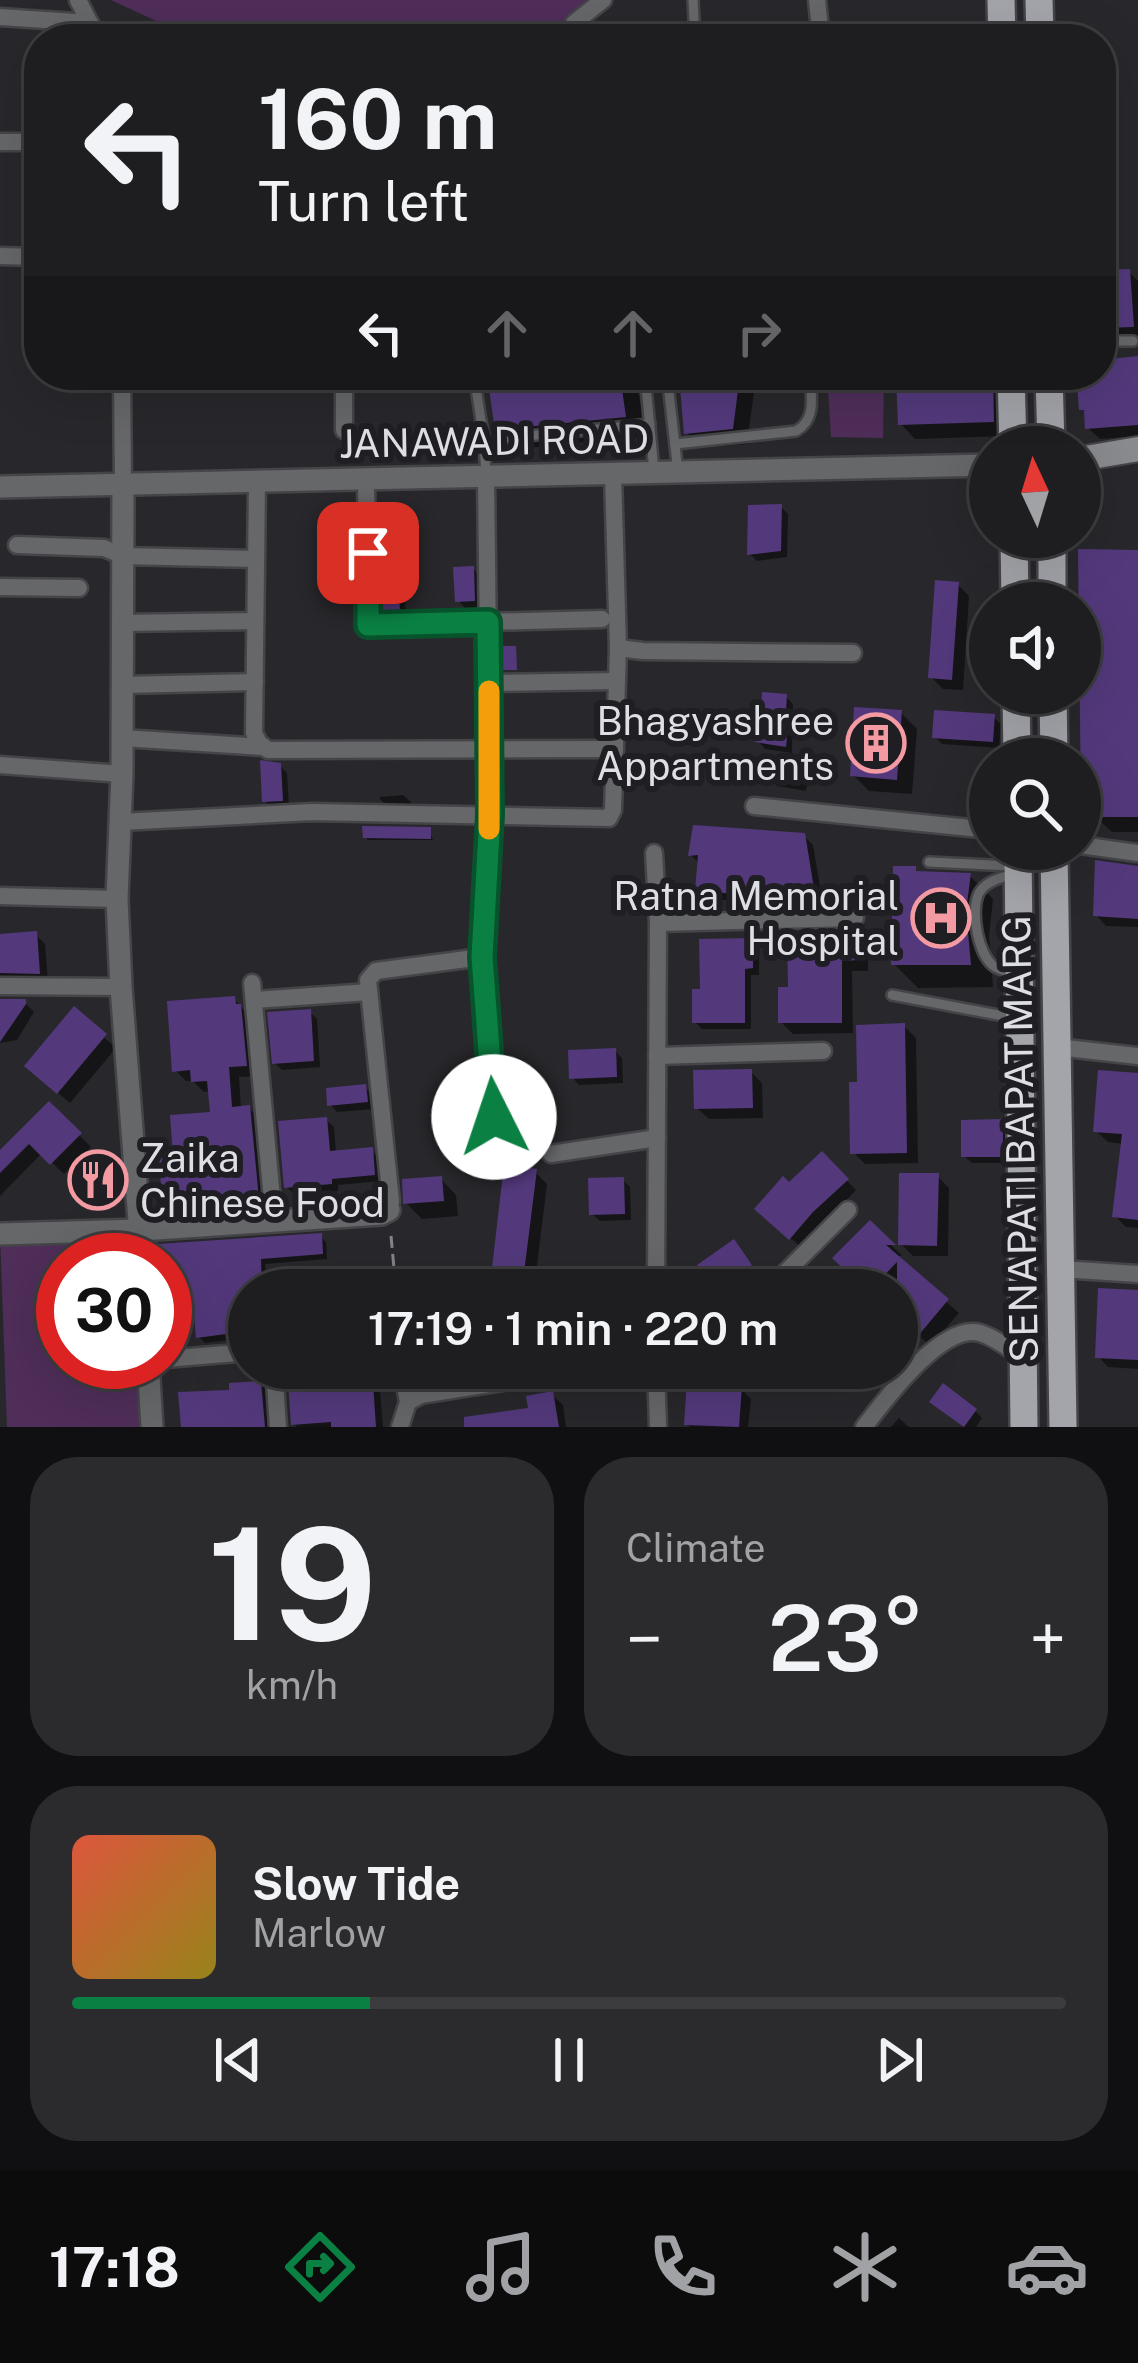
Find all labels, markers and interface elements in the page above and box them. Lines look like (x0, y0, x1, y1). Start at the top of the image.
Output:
text: 160 m (258, 69, 497, 168)
icon: left (60, 72, 216, 228)
text: Turn left (258, 170, 469, 233)
icon: left (348, 300, 414, 366)
icon: ahead (474, 300, 540, 366)
icon: ahead (600, 300, 666, 366)
icon: right (726, 300, 792, 366)
street label: JANAWADI ROAD (339, 415, 649, 467)
north arrow (969, 426, 1101, 558)
map controls (969, 426, 1101, 870)
pin (317, 502, 419, 604)
icon: arrive (335, 520, 401, 586)
button: sound (969, 582, 1101, 714)
place label: Bhagyashree Appartments (596, 698, 834, 789)
building icon: Bhagyashree Appartments (845, 712, 907, 774)
button: search (969, 738, 1101, 870)
place label: Ratna Memorial Hospital (613, 873, 899, 964)
hospital icon: Ratna Memorial Hospital (910, 887, 972, 949)
street label: SENAPATI BAPAT MARG (993, 915, 1047, 1363)
position arrow (431, 1054, 557, 1180)
place label: Zaika Chinese Food (140, 1135, 385, 1226)
restaurant icon: Zaika Chinese Food (67, 1149, 129, 1211)
speed limit sign: 30 (36, 1233, 192, 1389)
text: 17:19 · 1 min · 220 m (368, 1302, 778, 1355)
text: 19 (207, 1492, 377, 1675)
text: Climate (626, 1525, 766, 1571)
text: 23° (768, 1585, 924, 1691)
text: − (626, 1600, 663, 1678)
text: + (1029, 1600, 1066, 1678)
text: km/h (246, 1662, 338, 1708)
text: Slow Tide (252, 1857, 460, 1910)
text: Marlow (252, 1910, 386, 1956)
icon: previous (205, 2027, 271, 2093)
icon: pause (536, 2027, 602, 2093)
icon: next (867, 2027, 933, 2093)
icon: directions (278, 2225, 362, 2309)
icon: music (459, 2225, 543, 2309)
icon: phone (641, 2225, 725, 2309)
icon: climate (823, 2225, 907, 2309)
icon: car (1005, 2225, 1089, 2309)
text: 17:18 (49, 2236, 180, 2299)

